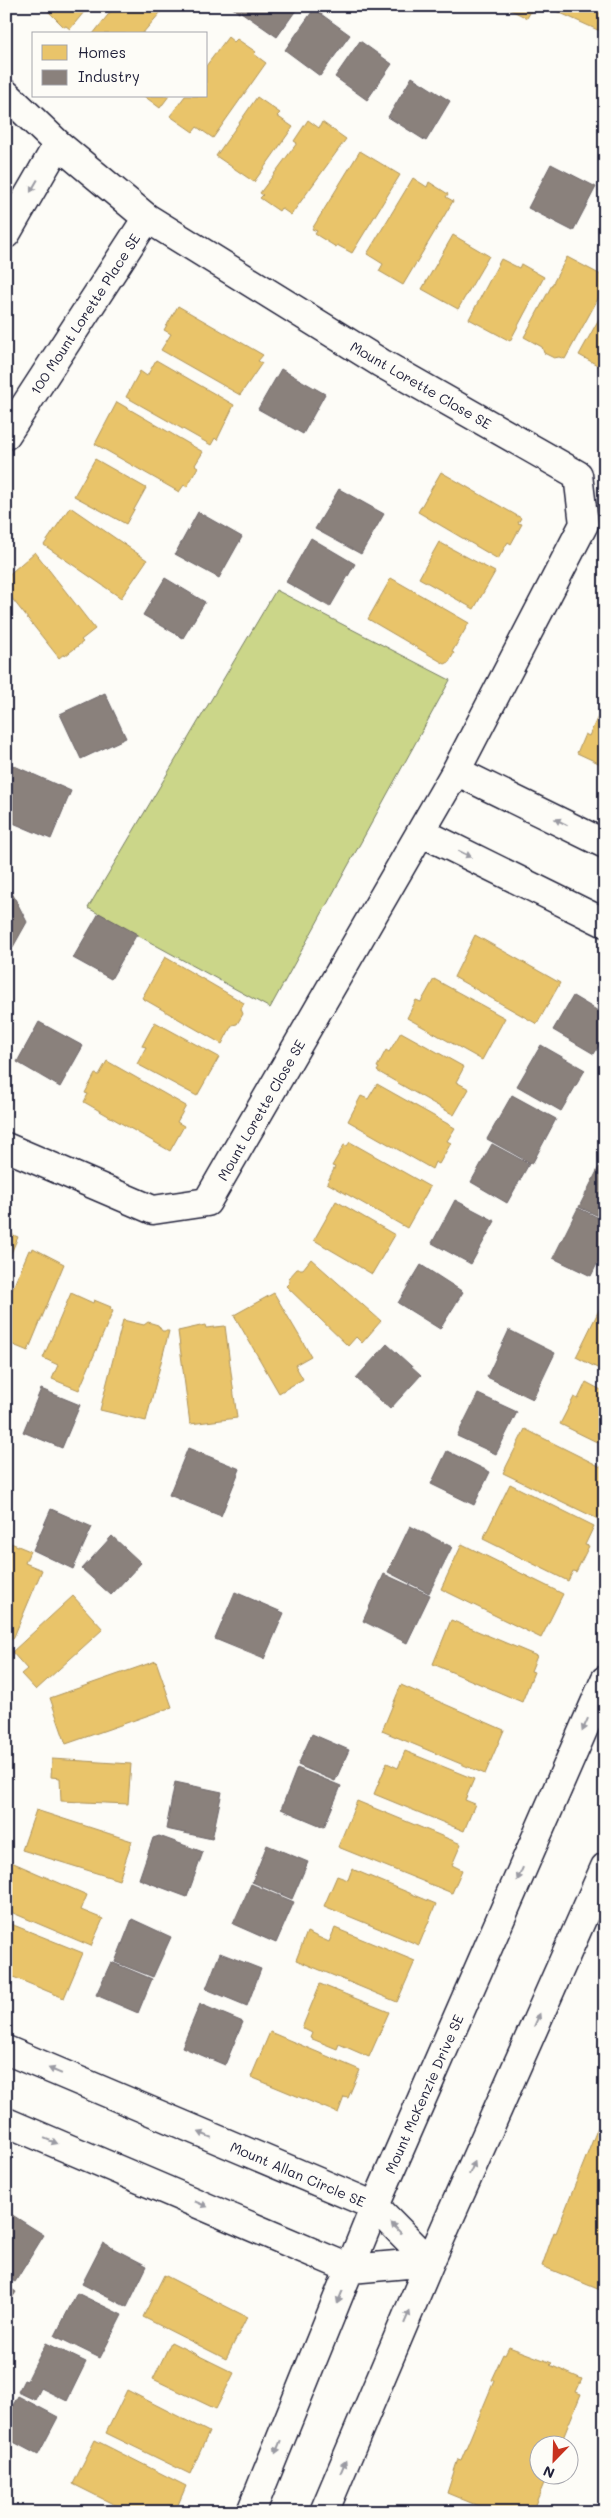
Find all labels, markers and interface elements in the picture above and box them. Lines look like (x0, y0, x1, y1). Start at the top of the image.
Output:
legend (32, 32, 208, 98)
text: Homes (78, 42, 126, 62)
text: Industry (78, 66, 140, 86)
one-way arrow (30, 178, 38, 193)
street label: 100 Mount Lorette Place SE (26, 230, 144, 398)
street label: Mount Lorette Close SE (347, 337, 495, 433)
one-way arrow (554, 818, 568, 826)
one-way arrow (458, 850, 472, 858)
street label: Mount Lorette Close SE (213, 1036, 309, 1184)
one-way arrow (581, 1718, 589, 1732)
one-way arrow (516, 1867, 524, 1881)
street label: Mount McKenzie Drive SE (380, 2011, 468, 2177)
one-way arrow (534, 2013, 542, 2027)
one-way arrow (48, 2067, 62, 2075)
one-way arrow (198, 2130, 212, 2138)
one-way arrow (44, 2137, 58, 2145)
street label: Mount Allan Circle SE (227, 2137, 369, 2211)
one-way arrow (468, 2161, 476, 2175)
one-way arrow (194, 2201, 208, 2209)
one-way arrow (390, 2222, 402, 2234)
one-way arrow (335, 2290, 343, 2304)
one-way arrow (403, 2309, 411, 2324)
north arrow (528, 2436, 578, 2486)
one-way arrow (273, 2440, 281, 2454)
one-way arrow (340, 2460, 348, 2474)
text: N (540, 2462, 557, 2483)

